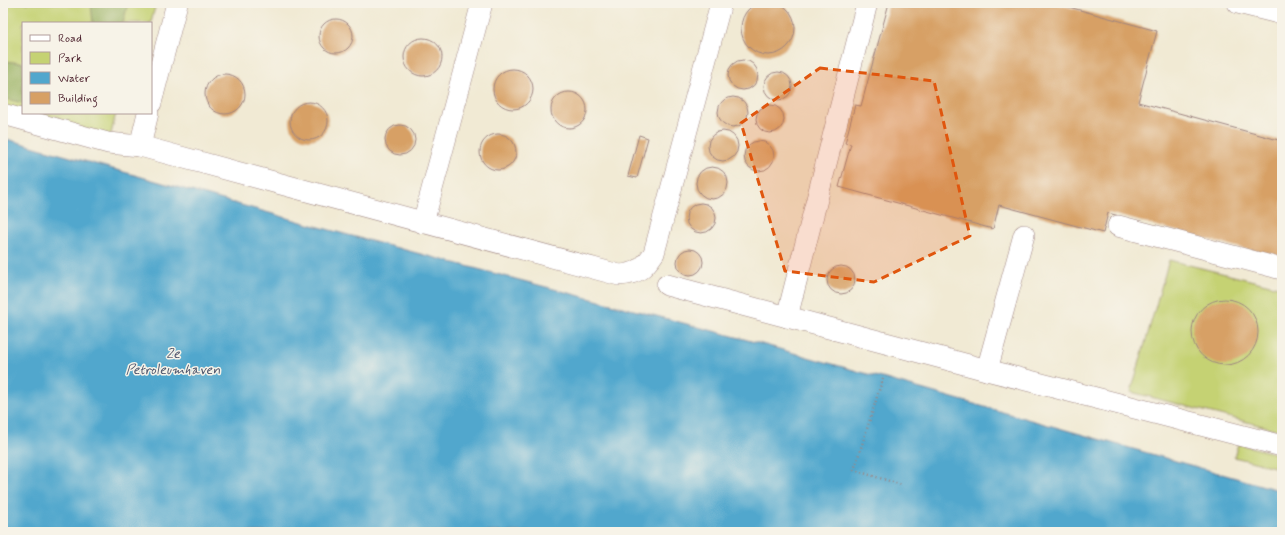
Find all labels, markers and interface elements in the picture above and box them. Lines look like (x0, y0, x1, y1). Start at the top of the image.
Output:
legend (22, 22, 152, 114)
text: Road (58, 31, 82, 47)
text: Park (58, 51, 82, 67)
text: Water (58, 71, 90, 87)
text: Building (58, 91, 98, 108)
water label: 2e Petroleumhaven (126, 345, 220, 379)

